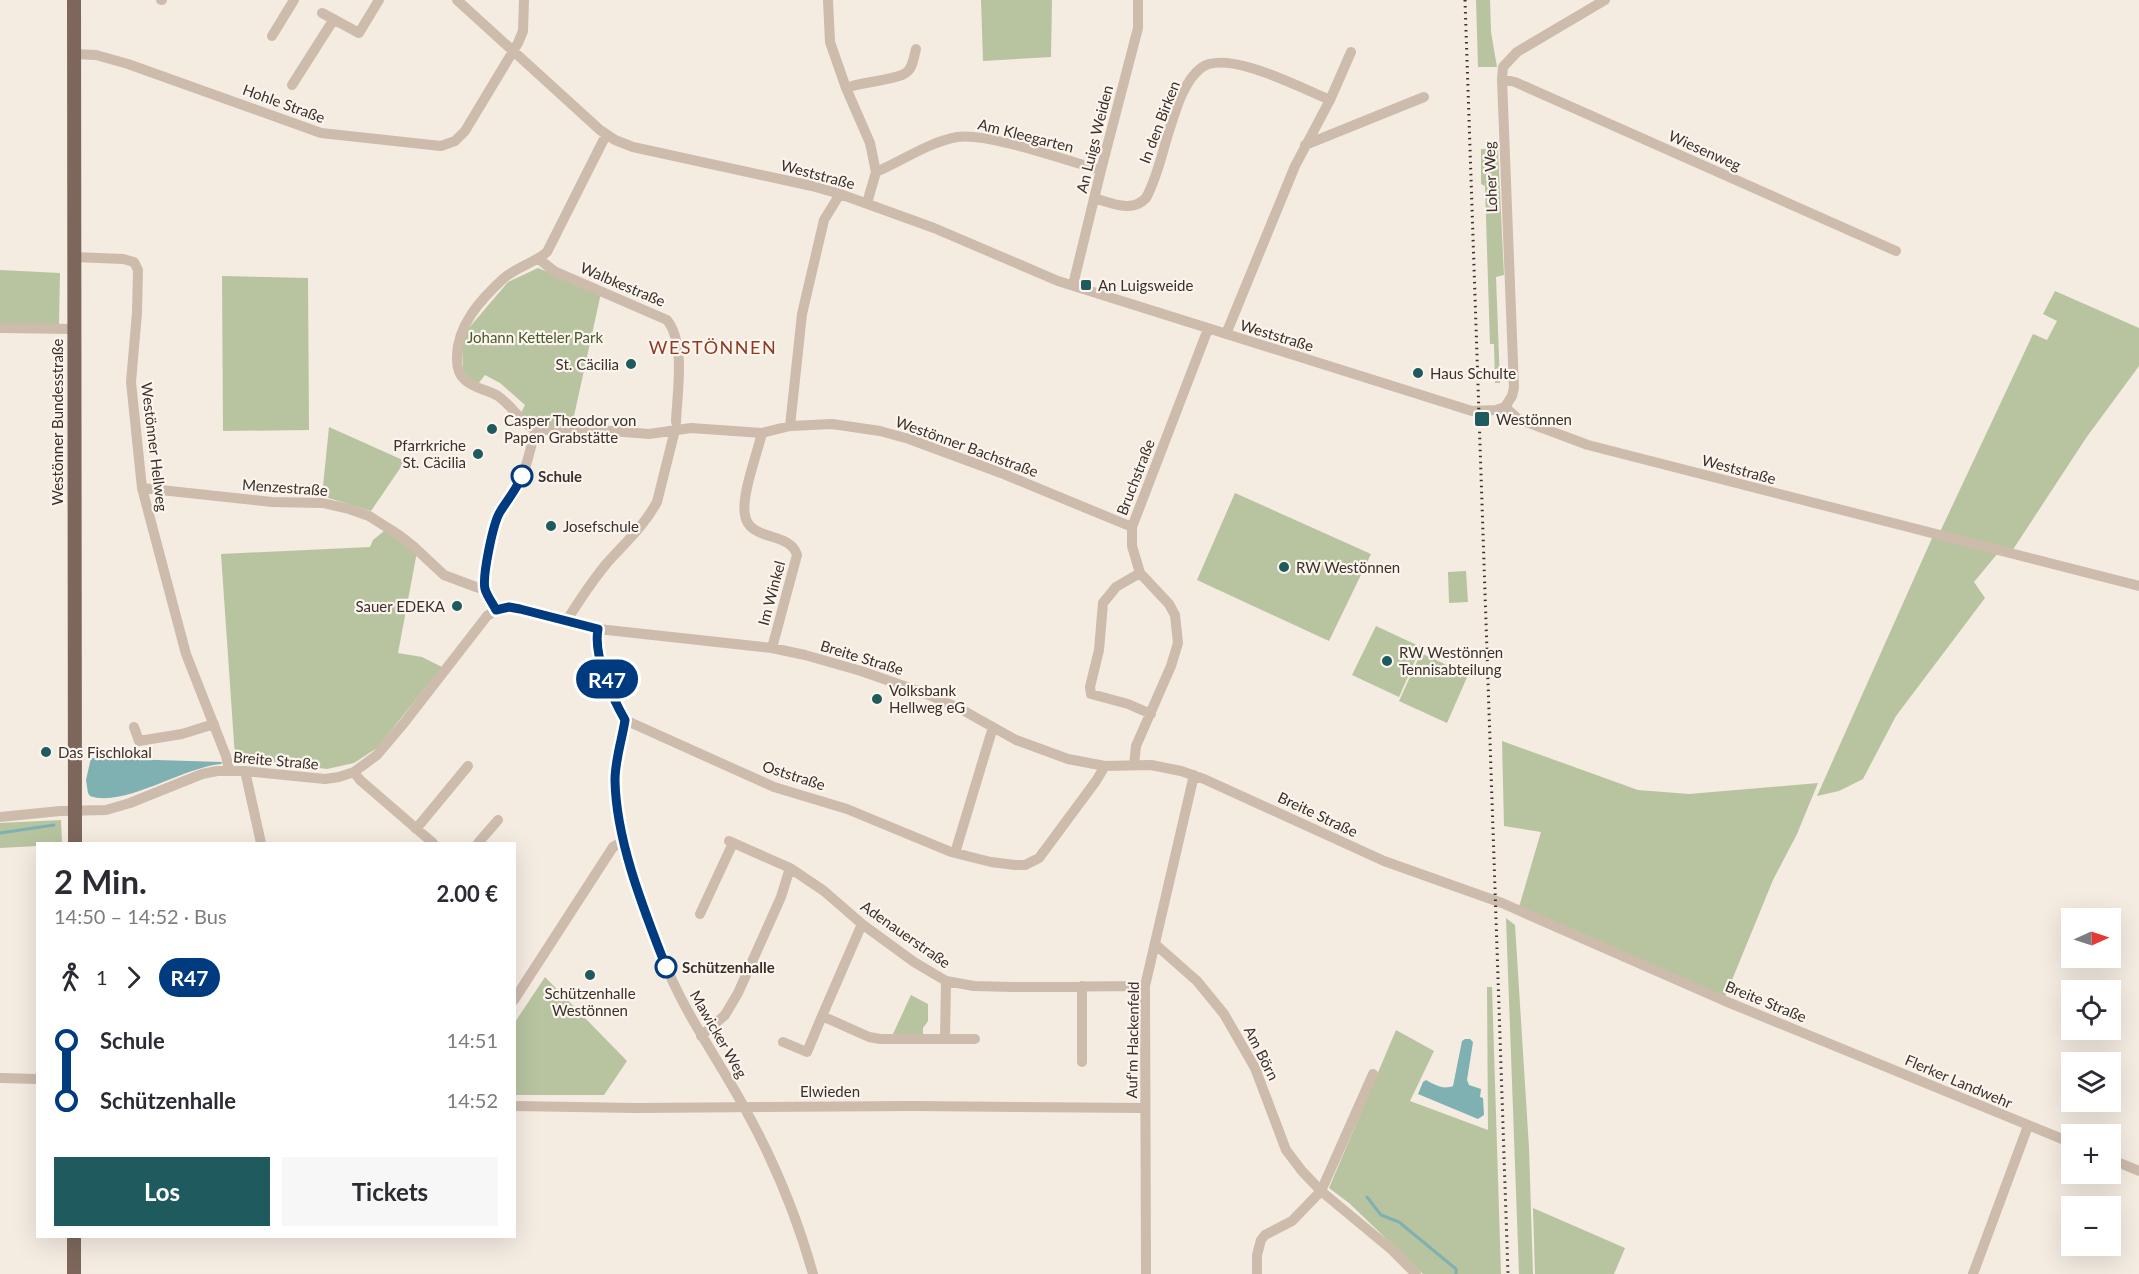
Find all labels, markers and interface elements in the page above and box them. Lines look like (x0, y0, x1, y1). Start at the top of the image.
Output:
street label: In den Birken (1135, 78, 1183, 166)
street label: Hohle Straße (241, 80, 328, 126)
street label: An Luigs Weiden (1072, 83, 1116, 195)
street label: Am Kleegarten (976, 114, 1076, 156)
street label: Wiesenweg (1666, 126, 1744, 174)
street label: Loher Weg (1480, 141, 1500, 213)
street label: Weststraße (779, 156, 857, 193)
street label: Walbkestraße (578, 258, 668, 310)
place label: An Luigsweide (1098, 276, 1193, 294)
marker: An Luigsweide (1079, 278, 1093, 292)
street label: Weststraße (1238, 315, 1316, 355)
park label: Johann Ketteler Park (467, 328, 603, 346)
district label: WESTÖNNEN (649, 336, 777, 358)
street label: Westönner Bundesstraße (48, 338, 66, 505)
place label: St. Cäcilia (556, 355, 619, 373)
marker: St. Cäcilia (624, 357, 638, 371)
place label: Haus Schulte (1430, 364, 1516, 382)
marker: Haus Schulte (1411, 366, 1425, 380)
street label: Westönner Hellweg (138, 381, 172, 513)
marker: Westönnen (1473, 410, 1491, 428)
place label: Westönnen (1496, 410, 1572, 428)
place label: Casper Theodor von Papen Grabstätte (504, 411, 636, 446)
street label: Westönner Bachstraße (893, 412, 1041, 480)
marker: Casper Theodor von Papen Grabstätte (485, 422, 499, 436)
place label: Pfarrkriche St. Cäcilia (393, 436, 466, 471)
street label: Bruchstraße (1112, 436, 1158, 518)
marker: Pfarrkriche St. Cäcilia (471, 447, 485, 461)
street label: Weststraße (1700, 451, 1778, 488)
marker: Schule (511, 465, 533, 487)
place label: Schule (538, 467, 582, 485)
street label: Menzestraße (242, 475, 329, 499)
place label: Josefschule (563, 517, 639, 535)
marker: Josefschule (544, 519, 558, 533)
place label: RW Westönnen (1296, 558, 1400, 576)
street label: Im Winkel (754, 559, 788, 627)
marker: RW Westönnen (1277, 560, 1291, 574)
place label: Sauer EDEKA (355, 597, 446, 615)
marker: Sauer EDEKA (450, 599, 464, 613)
street label: Breite Straße (818, 636, 906, 678)
place label: RW Westönnen Tennisabteilung (1399, 643, 1503, 678)
marker: RW Westönnen Tennisabteilung (1380, 654, 1394, 668)
line badge: R47 (572, 660, 642, 698)
text: R47 (588, 667, 626, 692)
place label: Volksbank Hellweg eG (889, 681, 965, 716)
marker: Volksbank Hellweg eG (870, 692, 884, 706)
place label: Das Fischlokal (58, 743, 152, 761)
marker: Das Fischlokal (39, 745, 53, 759)
street label: Breite Straße (232, 747, 320, 773)
street label: Oststraße (760, 756, 828, 794)
street label: Breite Straße (1275, 788, 1361, 840)
text: 2 Min. (54, 861, 147, 901)
text: 2.00 € (436, 880, 498, 907)
street label: Adenauerstraße (858, 896, 954, 972)
text: 14:50 – 14:52 · Bus (54, 904, 227, 928)
north arrow (2061, 908, 2121, 968)
map controls (2061, 908, 2121, 1256)
marker: Schützenhalle (655, 956, 677, 978)
place label: Schützenhalle (682, 958, 775, 976)
icon: walk (54, 961, 87, 994)
icon: forward (117, 961, 150, 994)
text: 1 (96, 965, 108, 989)
text: R47 (171, 965, 208, 990)
marker: Schützenhalle Westönnen (583, 968, 597, 982)
street label: Breite Straße (1723, 977, 1809, 1025)
button: locate (2061, 980, 2121, 1040)
street label: Auf'm Hackenfeld (1122, 981, 1142, 1099)
place label: Schützenhalle Westönnen (544, 984, 636, 1019)
street label: Mawicker Weg (687, 987, 751, 1081)
street label: Am Börn (1241, 1023, 1283, 1083)
text: Schule (100, 1027, 165, 1054)
text: 14:51 (447, 1028, 498, 1052)
street label: Flerker Landwehr (1903, 1050, 2016, 1112)
button: layers (2061, 1052, 2121, 1112)
street label: Elwieden (800, 1082, 860, 1100)
text: Schützenhalle (100, 1087, 236, 1114)
text: 14:52 (447, 1088, 498, 1112)
button: + (2061, 1124, 2121, 1184)
button: Los (54, 1157, 270, 1226)
button: Tickets (282, 1157, 498, 1226)
button: − (2061, 1196, 2121, 1256)

